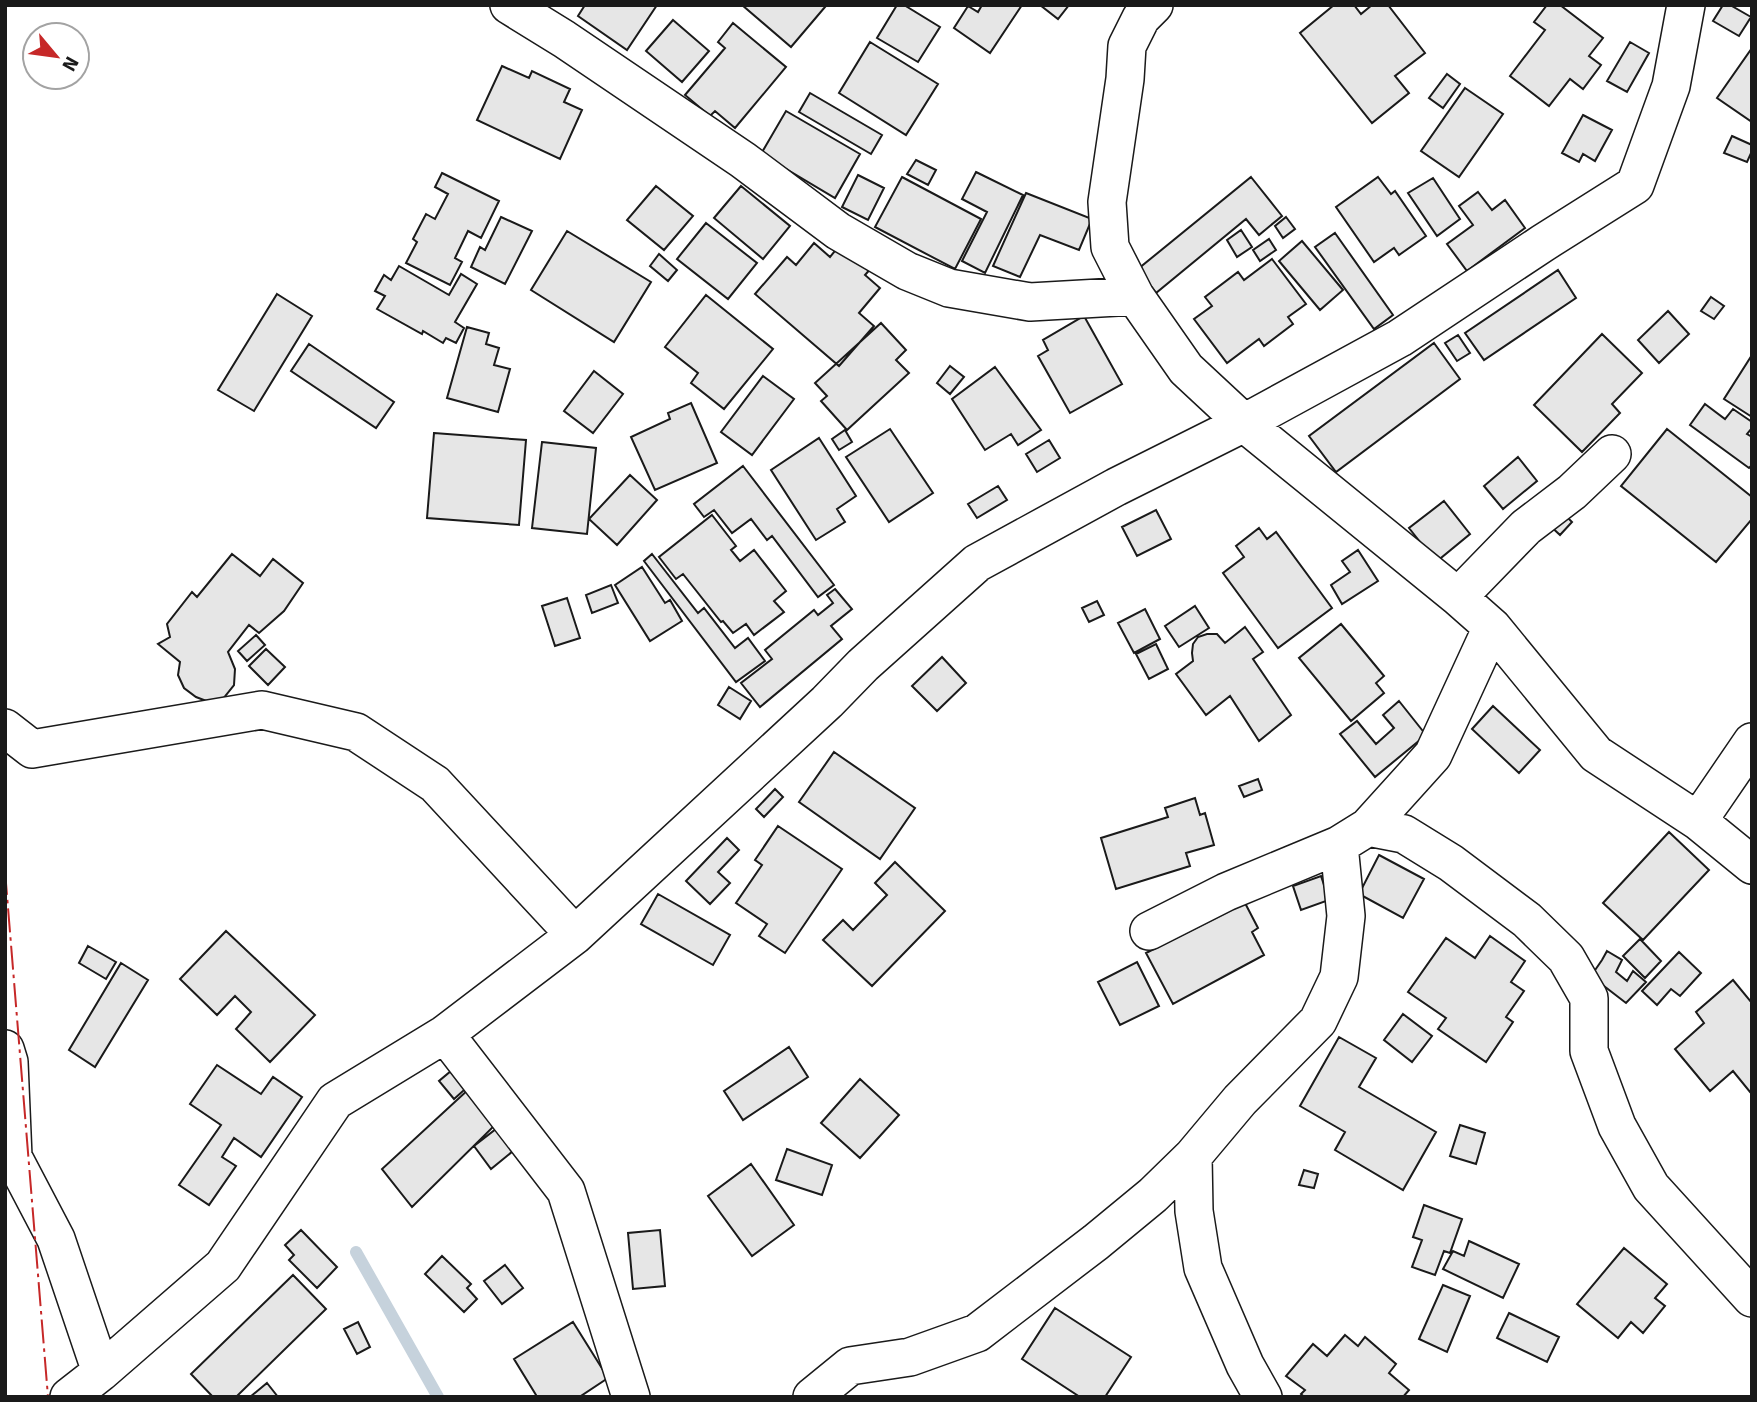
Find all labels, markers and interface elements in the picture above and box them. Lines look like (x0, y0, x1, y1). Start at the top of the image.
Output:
north arrow (21, 21, 91, 91)
text: N (56, 52, 84, 75)

